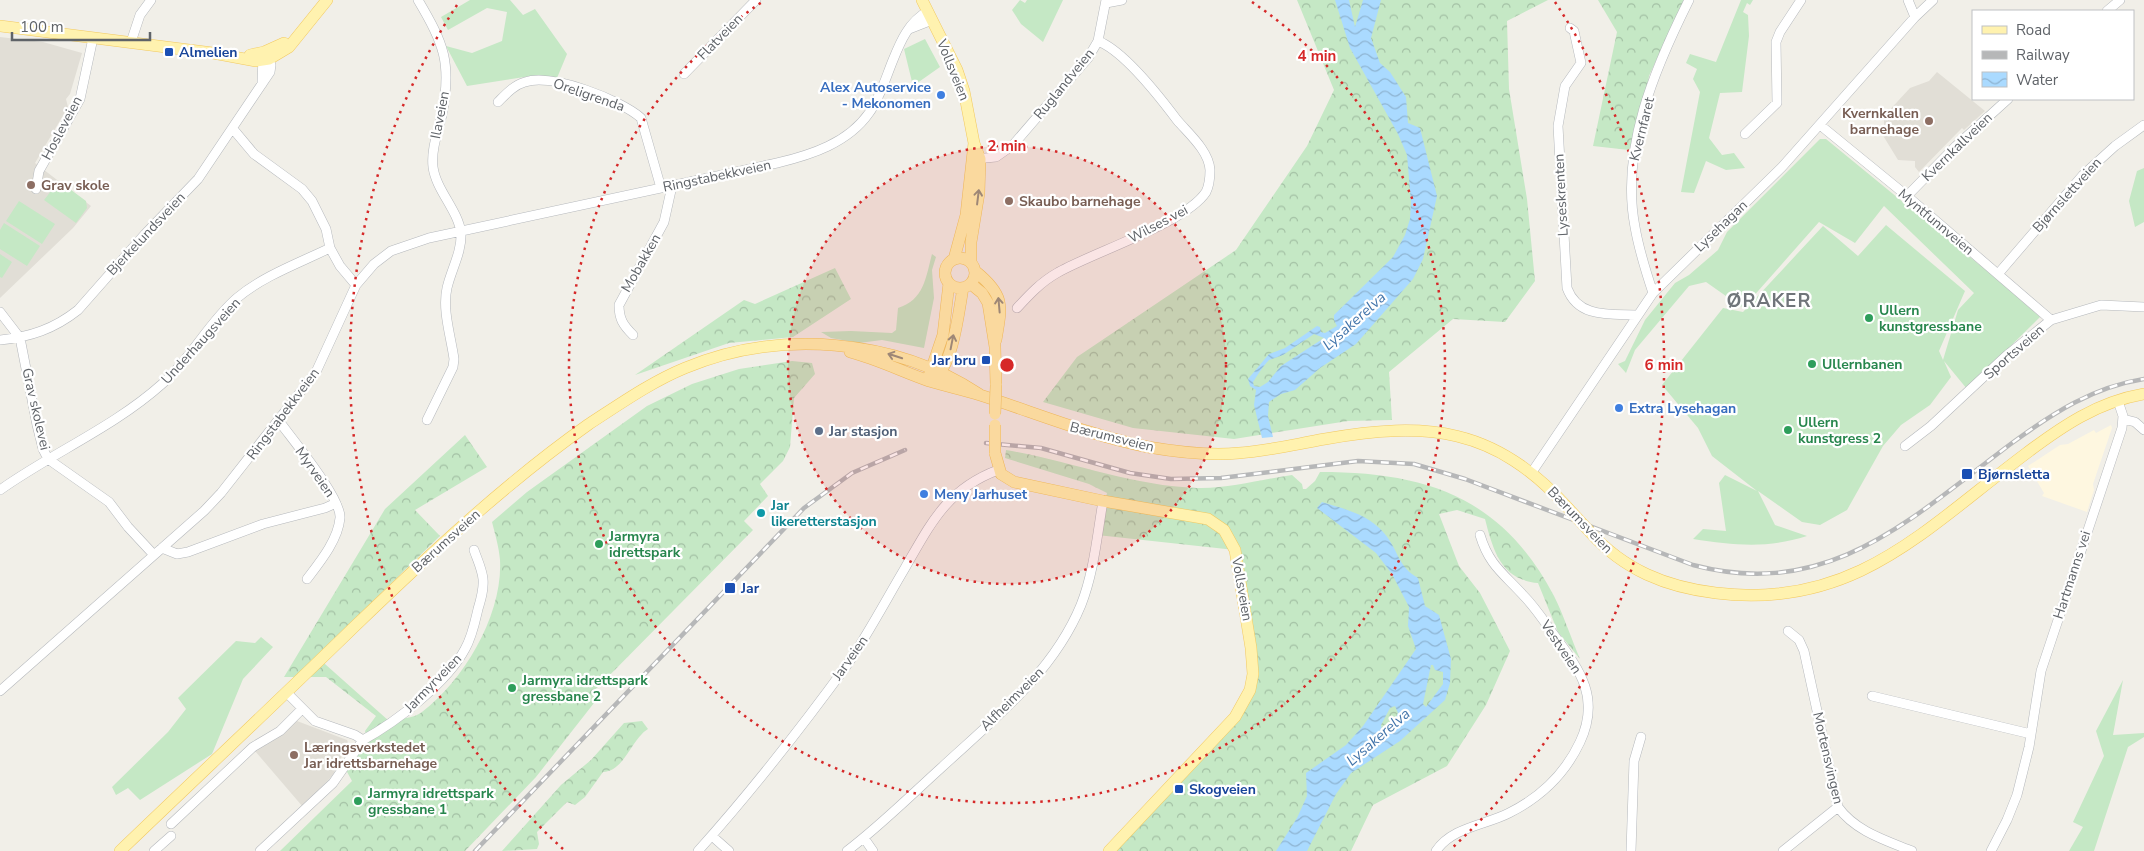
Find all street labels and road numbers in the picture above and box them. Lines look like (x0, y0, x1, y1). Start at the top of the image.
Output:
street label: Flatveien (693, 10, 747, 64)
street label: Vollsveien (932, 36, 974, 104)
street label: Ruglandveien (1029, 44, 1099, 124)
street label: Oreligrenda (551, 74, 627, 116)
street label: Ilaveien (426, 89, 454, 141)
street label: Hosleveien (37, 93, 87, 163)
street label: Kvernfaret (1625, 95, 1659, 163)
street label: Kvernkallveien (1917, 108, 1997, 186)
street label: Lyseskrenten (1549, 153, 1573, 237)
street label: Bjørnslettveien (2028, 153, 2106, 237)
street label: Ringstabekkveien (661, 155, 773, 197)
street label: Myntfunnveien (1894, 185, 1978, 259)
street label: Bjerkelundsveien (102, 188, 190, 280)
street label: Lysehagan (1690, 196, 1752, 256)
street label: Wilses vei (1125, 200, 1191, 248)
street label: Mobakken (617, 230, 665, 296)
street label: Underhaugsveien (157, 294, 245, 388)
street label: Sportsveien (1980, 320, 2048, 384)
street label: Ringstabekkveien (242, 364, 324, 464)
street label: Grav skolevei (17, 366, 55, 452)
street label: Bærumsveien (1068, 417, 1156, 457)
street label: Myrveien (291, 443, 339, 501)
street label: Bærumsveien (1543, 482, 1617, 558)
street label: Bærumsveien (408, 505, 484, 577)
street label: Hartmanns vei (2049, 528, 2095, 622)
street label: Vollsveien (1227, 555, 1257, 622)
street label: Vestveien (1535, 616, 1586, 678)
street label: Jarveien (827, 632, 872, 685)
street label: Jarmyrveien (400, 650, 466, 717)
street label: Alfheimveien (976, 663, 1048, 735)
street label: Mortensvingen (1808, 710, 1848, 806)

